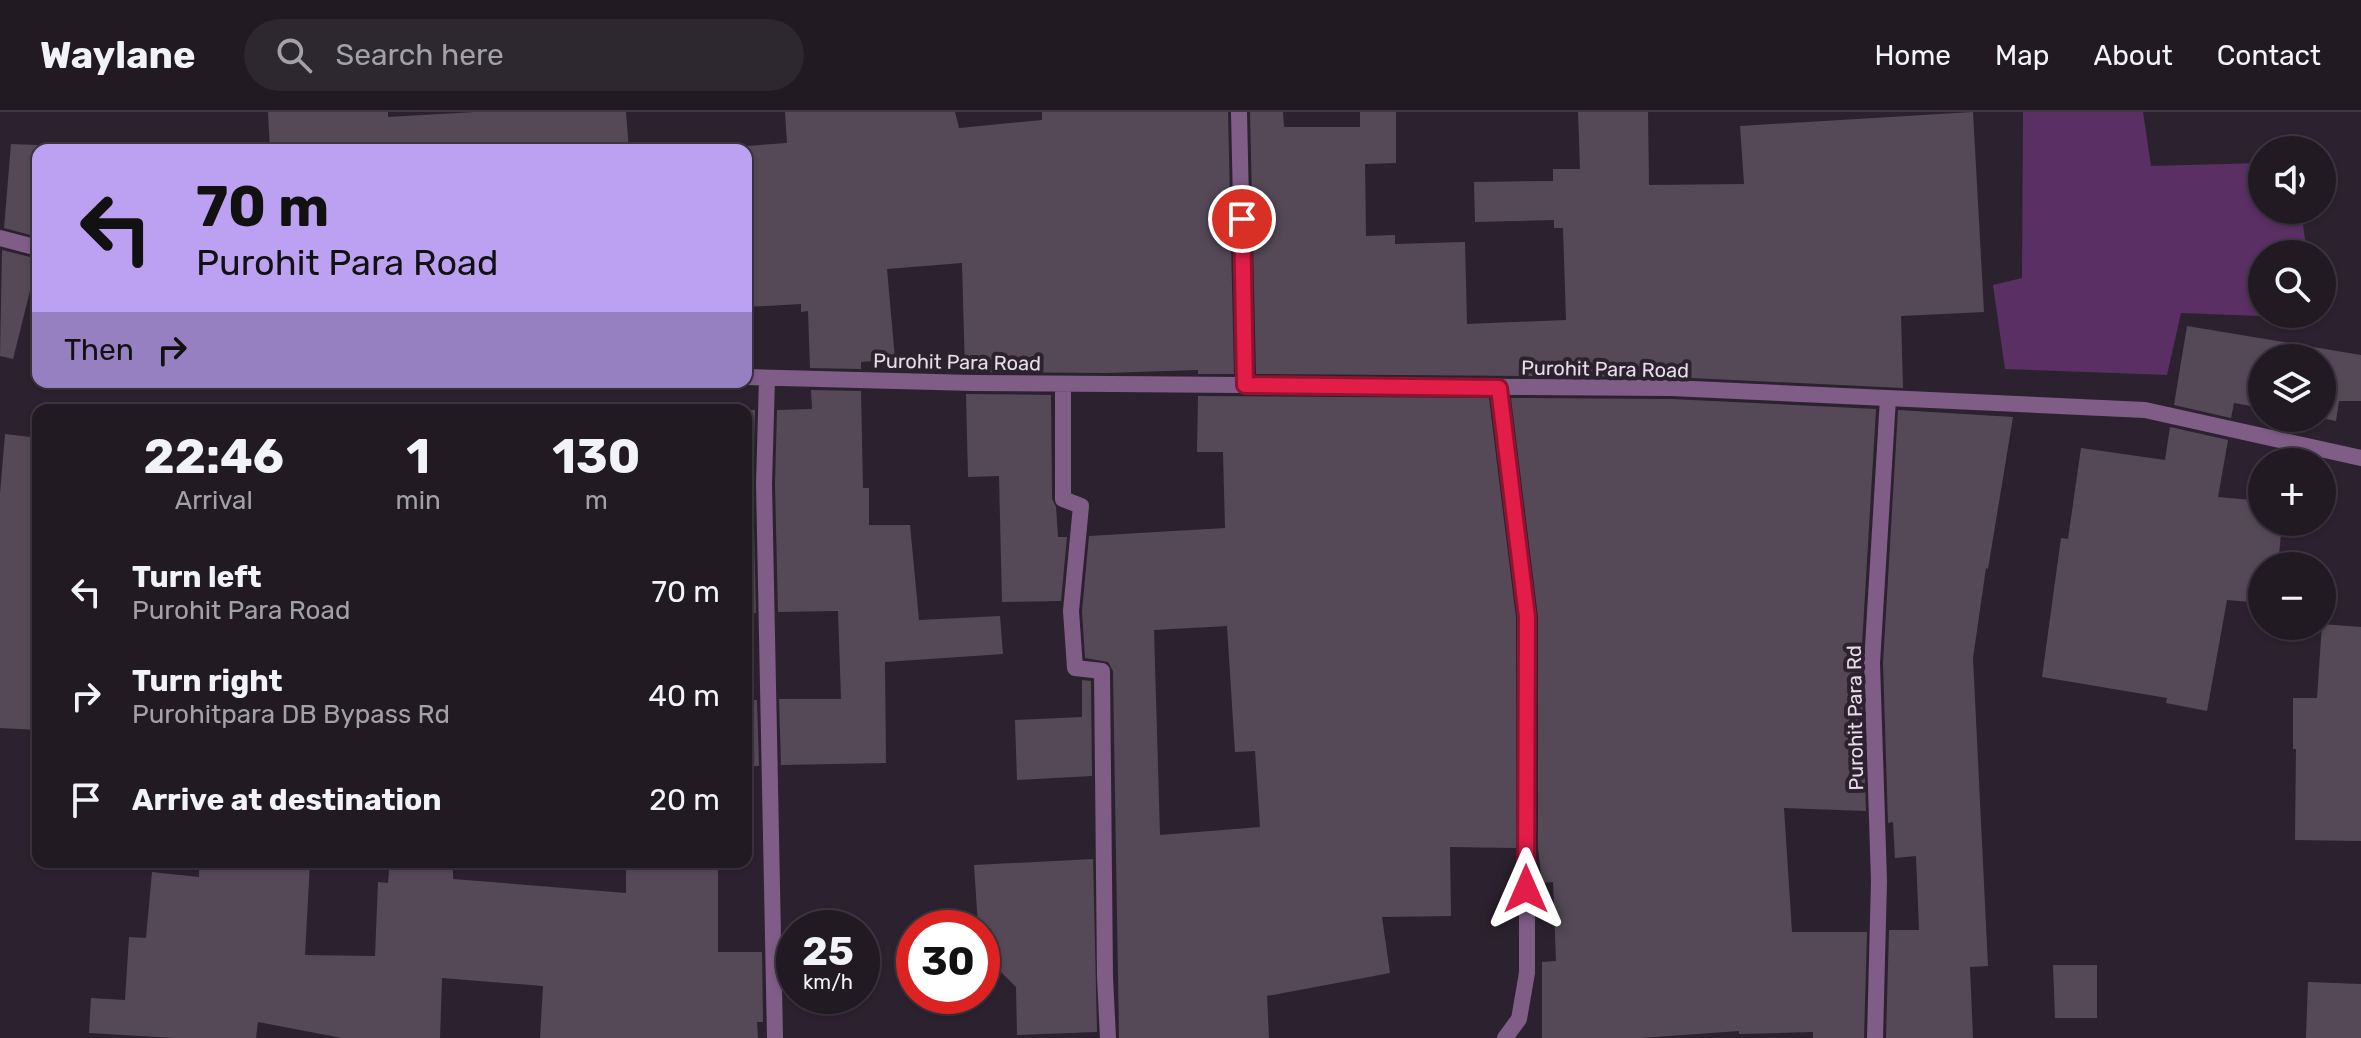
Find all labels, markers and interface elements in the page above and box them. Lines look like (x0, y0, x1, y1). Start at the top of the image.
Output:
search box (244, 19, 804, 91)
text: Waylane (40, 32, 196, 78)
icon: search (272, 33, 316, 77)
text: Search here (336, 37, 504, 73)
text: Home (1874, 39, 1951, 72)
text: Map (1995, 39, 2049, 72)
text: About (2093, 39, 2173, 72)
text: Contact (2217, 39, 2321, 72)
map controls (2248, 136, 2336, 640)
button: sound (2248, 136, 2336, 224)
text: 70 m (196, 174, 329, 240)
icon: left (64, 176, 168, 280)
pin (1208, 185, 1276, 253)
icon: arrive (1220, 197, 1264, 241)
button: search (2248, 240, 2336, 328)
text: Purohit Para Road (196, 241, 498, 284)
icon: right (150, 328, 194, 372)
text: Then (64, 332, 134, 368)
button: layers (2248, 344, 2336, 432)
street label: Purohit Para Road (873, 349, 1041, 375)
street label: Purohit Para Road (1521, 356, 1689, 382)
text: 22:46 (144, 428, 284, 485)
text: 1 (406, 428, 430, 485)
text: 130 (552, 428, 640, 485)
button: + (2248, 448, 2336, 536)
text: Arrival (175, 485, 253, 516)
text: min (396, 485, 441, 516)
text: m (585, 485, 608, 516)
button: − (2248, 552, 2336, 640)
text: Turn left (132, 559, 262, 595)
icon: left (64, 570, 108, 614)
text: 70 m (652, 574, 720, 610)
text: Purohit Para Road (132, 595, 350, 626)
street label: Purohit Para Rd (1842, 645, 1868, 791)
text: Turn right (132, 663, 283, 699)
icon: right (64, 674, 108, 718)
text: 40 m (648, 678, 720, 714)
text: Purohitpara DB Bypass Rd (132, 699, 450, 730)
icon: arrive (64, 778, 108, 822)
text: Arrive at destination (132, 782, 442, 818)
text: 20 m (649, 782, 720, 818)
position arrow (1484, 847, 1568, 931)
speed limit sign: 30 (896, 910, 1000, 1014)
text: 25 (802, 928, 854, 975)
text: km/h (803, 970, 853, 994)

